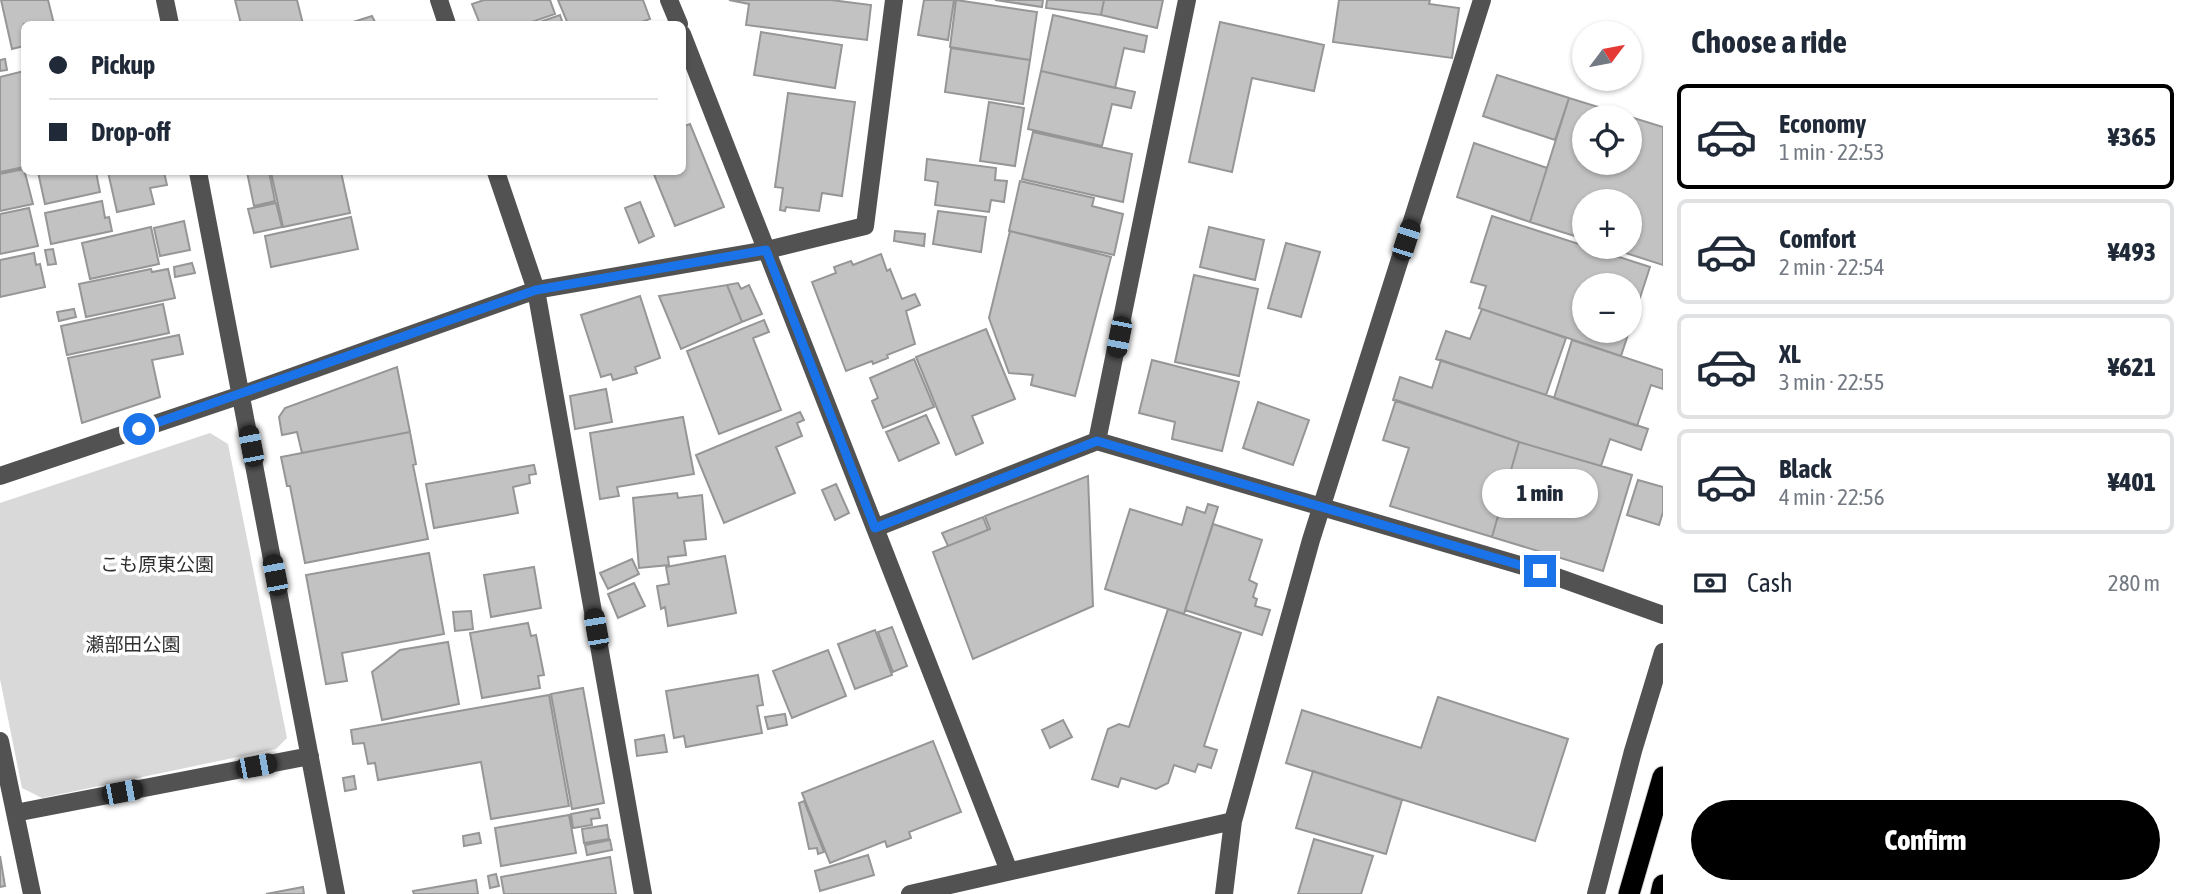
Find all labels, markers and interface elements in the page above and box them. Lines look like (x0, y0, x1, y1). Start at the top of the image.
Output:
north arrow (1572, 21, 1642, 91)
map controls (1572, 21, 1642, 343)
text: Choose a ride (1691, 23, 1847, 60)
text: Pickup (91, 50, 155, 80)
button: locate (1572, 105, 1642, 175)
icon: car (1695, 105, 1758, 168)
text: Economy (1779, 109, 1866, 139)
text: Drop-off (91, 117, 171, 147)
text: ¥365 (2108, 122, 2156, 152)
text: 1 min · 22:53 (1779, 139, 1885, 165)
button: + (1572, 189, 1642, 259)
car (1390, 217, 1423, 263)
icon: car (1695, 220, 1758, 283)
text: Comfort (1779, 224, 1856, 254)
text: ¥493 (2108, 237, 2156, 267)
text: 2 min · 22:54 (1779, 254, 1885, 280)
button: − (1572, 273, 1642, 343)
car (1105, 314, 1134, 360)
icon: car (1695, 335, 1758, 398)
text: XL (1779, 339, 1801, 369)
text: ¥621 (2108, 352, 2156, 382)
text: 3 min · 22:55 (1779, 369, 1885, 395)
route start (123, 413, 155, 445)
car (237, 423, 266, 469)
icon: car (1695, 450, 1758, 513)
text: Black (1779, 454, 1831, 484)
text: ¥401 (2108, 467, 2156, 497)
callout: 1 min (1482, 470, 1598, 518)
text: 1 min (1517, 480, 1563, 506)
text: 4 min · 22:56 (1779, 484, 1885, 510)
car (261, 552, 290, 598)
park label: こも原東公園 (100, 553, 214, 575)
route end (1524, 555, 1556, 587)
icon: cash (1691, 564, 1729, 602)
text: Cash (1747, 568, 1793, 598)
text: 280 m (2108, 570, 2160, 596)
car (583, 606, 610, 652)
park label: 瀬部田公園 (85, 633, 181, 655)
car (234, 752, 279, 780)
car (100, 778, 145, 806)
button: Confirm (1691, 800, 2160, 880)

